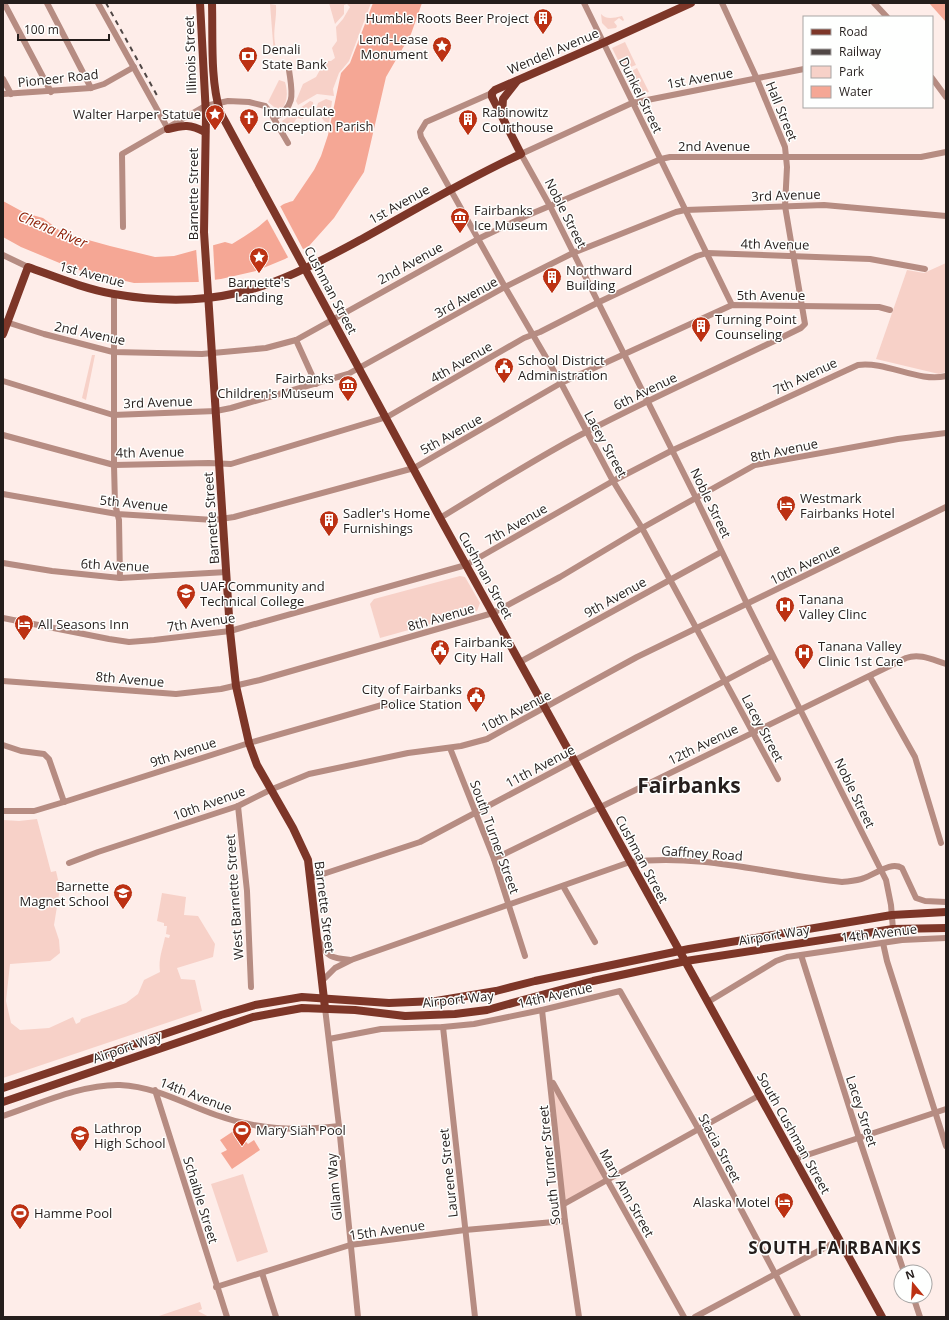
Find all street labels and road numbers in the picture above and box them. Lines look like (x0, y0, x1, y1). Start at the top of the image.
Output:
street label: Illinois Street (180, 15, 200, 95)
street label: Wendell Avenue (505, 24, 601, 78)
street label: Dunkel Street (615, 54, 667, 136)
street label: 1st Avenue (665, 63, 735, 93)
street label: Pioneer Road (17, 65, 99, 91)
street label: Hall Street (762, 78, 802, 144)
street label: 2nd Avenue (678, 137, 750, 155)
street label: Barnette Street (184, 147, 202, 240)
street label: Noble Street (541, 175, 591, 251)
street label: 1st Avenue (365, 180, 433, 228)
street label: 3rd Avenue (751, 185, 821, 205)
street label: 4th Avenue (741, 234, 809, 254)
street label: 2nd Avenue (374, 238, 446, 288)
street label: Cushman Street (300, 243, 362, 337)
street label: 1st Avenue (57, 257, 127, 291)
street label: 3rd Avenue (431, 272, 501, 322)
street label: 5th Avenue (737, 286, 805, 304)
street label: 2nd Avenue (53, 317, 127, 349)
street label: 4th Avenue (427, 337, 495, 387)
street label: 7th Avenue (770, 353, 840, 399)
street label: 6th Avenue (610, 368, 680, 414)
street label: 3rd Avenue (123, 392, 193, 412)
street label: Lacey Street (580, 407, 632, 481)
street label: 5th Avenue (417, 409, 485, 459)
street label: 8th Avenue (749, 434, 819, 466)
street label: 4th Avenue (116, 442, 184, 462)
street label: Noble Street (686, 465, 736, 541)
street label: Barnette Street (199, 471, 223, 565)
street label: 5th Avenue (99, 490, 169, 516)
street label: 7th Avenue (482, 499, 550, 549)
street label: Cushman Street (455, 528, 518, 622)
street label: 10th Avenue (767, 539, 843, 589)
street label: 6th Avenue (80, 554, 150, 576)
street label: 9th Avenue (581, 572, 649, 622)
street label: 8th Avenue (406, 599, 476, 635)
street label: 7th Avenue (166, 608, 236, 636)
street label: 8th Avenue (95, 667, 165, 691)
street label: 10th Avenue (478, 686, 554, 736)
street label: Lacey Street (738, 691, 788, 765)
street label: 12th Avenue (665, 719, 741, 769)
street label: 9th Avenue (148, 733, 218, 771)
street label: 11th Avenue (502, 740, 578, 792)
street label: Noble Street (830, 755, 880, 831)
street label: South Turner Street (466, 778, 524, 897)
street label: 10th Avenue (170, 782, 248, 824)
street label: Cushman Street (611, 812, 673, 906)
street label: West Barnette Street (221, 833, 247, 960)
street label: Gaffney Road (661, 841, 743, 865)
street label: Barnette Street (310, 860, 340, 954)
street label: 14th Avenue (840, 919, 918, 947)
street label: Airport Way (737, 920, 811, 949)
street label: 14th Avenue (516, 978, 594, 1012)
street label: Airport Way (421, 986, 495, 1012)
street label: Airport Way (90, 1027, 164, 1067)
street label: South Cushman Street (753, 1069, 835, 1197)
street label: 14th Avenue (157, 1073, 235, 1117)
street label: Lacey Street (842, 1073, 882, 1149)
street label: South Turner Street (534, 1104, 564, 1225)
street label: Stacia Street (694, 1110, 746, 1186)
street label: Laurene Street (434, 1127, 462, 1218)
street label: Mary Ann Street (595, 1146, 659, 1241)
street label: Gillam Way (322, 1152, 346, 1221)
street label: Schaible Street (179, 1154, 223, 1246)
street label: 15th Avenue (348, 1216, 426, 1244)

